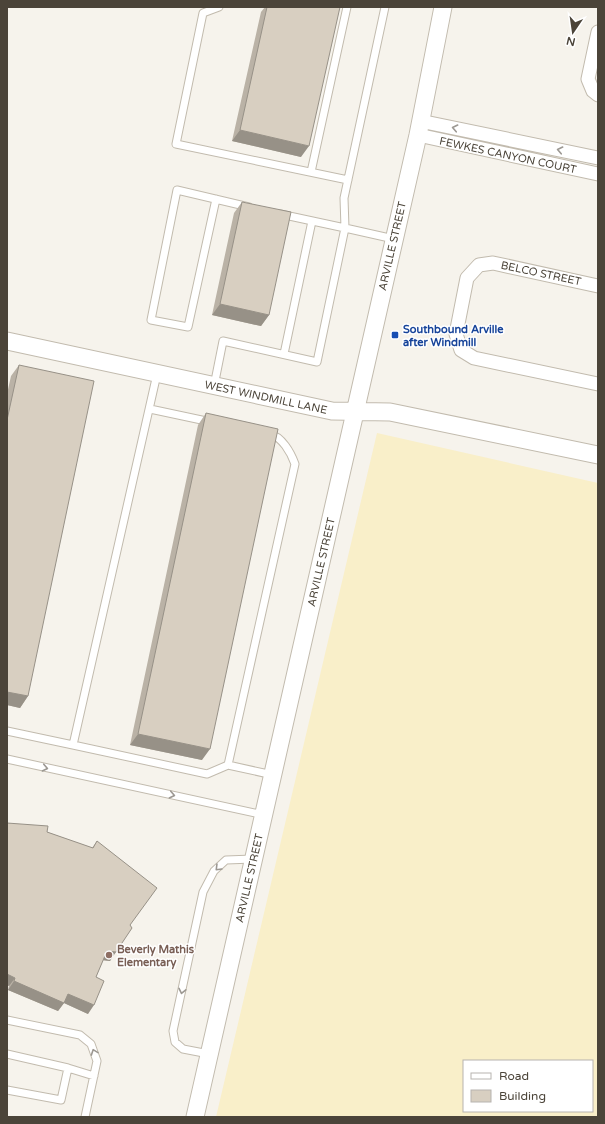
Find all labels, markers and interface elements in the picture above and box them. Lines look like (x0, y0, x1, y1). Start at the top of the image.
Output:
north arrow (553, 12, 593, 52)
text: N (565, 34, 577, 49)
one-way arrow (452, 125, 458, 133)
street label: FEWKES CANYON COURT (438, 135, 578, 176)
one-way arrow (557, 147, 563, 155)
street label: ARVILLE STREET (376, 200, 409, 292)
street label: BELCO STREET (500, 259, 583, 288)
place label: Southbound Arville after Windmill (403, 323, 504, 349)
marker: Southbound Arville after Windmill (390, 330, 400, 340)
street label: WEST WINDMILL LANE (203, 378, 328, 417)
street label: ARVILLE STREET (305, 516, 338, 608)
one-way arrow (42, 763, 48, 771)
one-way arrow (169, 790, 175, 798)
street label: ARVILLE STREET (233, 832, 266, 924)
one-way arrow (215, 863, 223, 871)
place label: Beverly Mathis Elementary (117, 943, 195, 970)
marker: Beverly Mathis Elementary (104, 950, 114, 960)
one-way arrow (178, 988, 186, 994)
one-way arrow (90, 1048, 99, 1055)
legend (463, 1060, 593, 1112)
text: Road (499, 1069, 529, 1083)
text: Building (499, 1089, 546, 1103)

